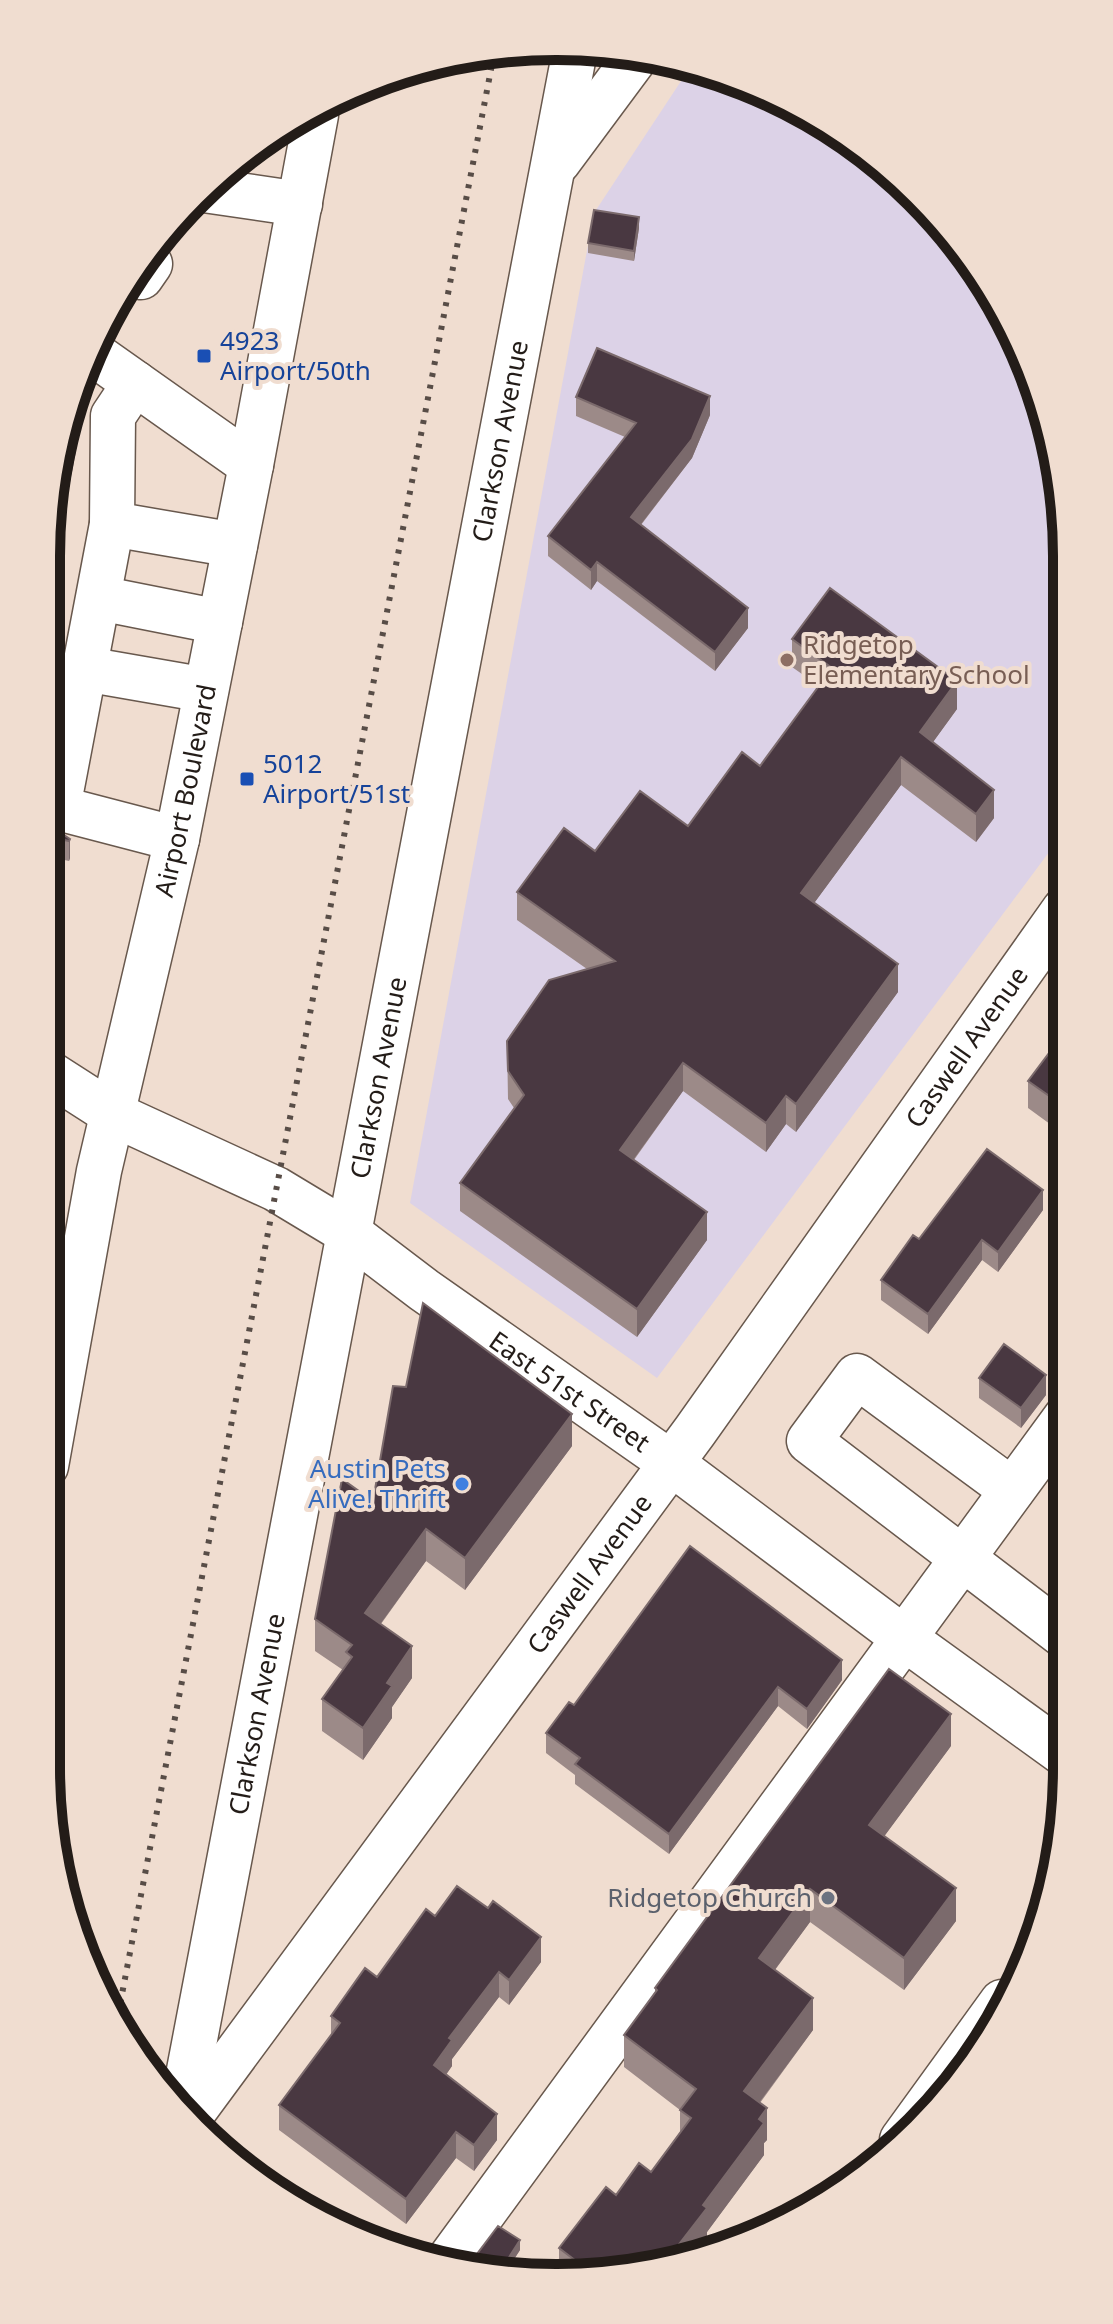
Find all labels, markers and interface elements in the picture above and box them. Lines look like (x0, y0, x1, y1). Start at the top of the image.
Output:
place label: 4923 Airport/50th (220, 322, 371, 388)
street label: Clarkson Avenue (462, 337, 536, 545)
marker: 4923 Airport/50th (195, 347, 213, 365)
place label: Ridgetop Elementary School (803, 626, 1030, 692)
marker: Ridgetop Elementary School (778, 651, 796, 669)
street label: Airport Boulevard (145, 681, 224, 900)
place label: 5012 Airport/51st (263, 745, 410, 811)
marker: 5012 Airport/51st (238, 770, 256, 788)
street label: Caswell Avenue (896, 959, 1036, 1135)
street label: Clarkson Avenue (341, 973, 415, 1181)
street label: East 51st Street (482, 1322, 658, 1460)
place label: Austin Pets Alive! Thrift (308, 1450, 446, 1516)
marker: Austin Pets Alive! Thrift (453, 1475, 471, 1493)
street label: Caswell Avenue (518, 1486, 660, 1661)
street label: Clarkson Avenue (219, 1610, 293, 1818)
place label: Ridgetop Church (607, 1879, 812, 1915)
marker: Ridgetop Church (819, 1889, 837, 1907)

